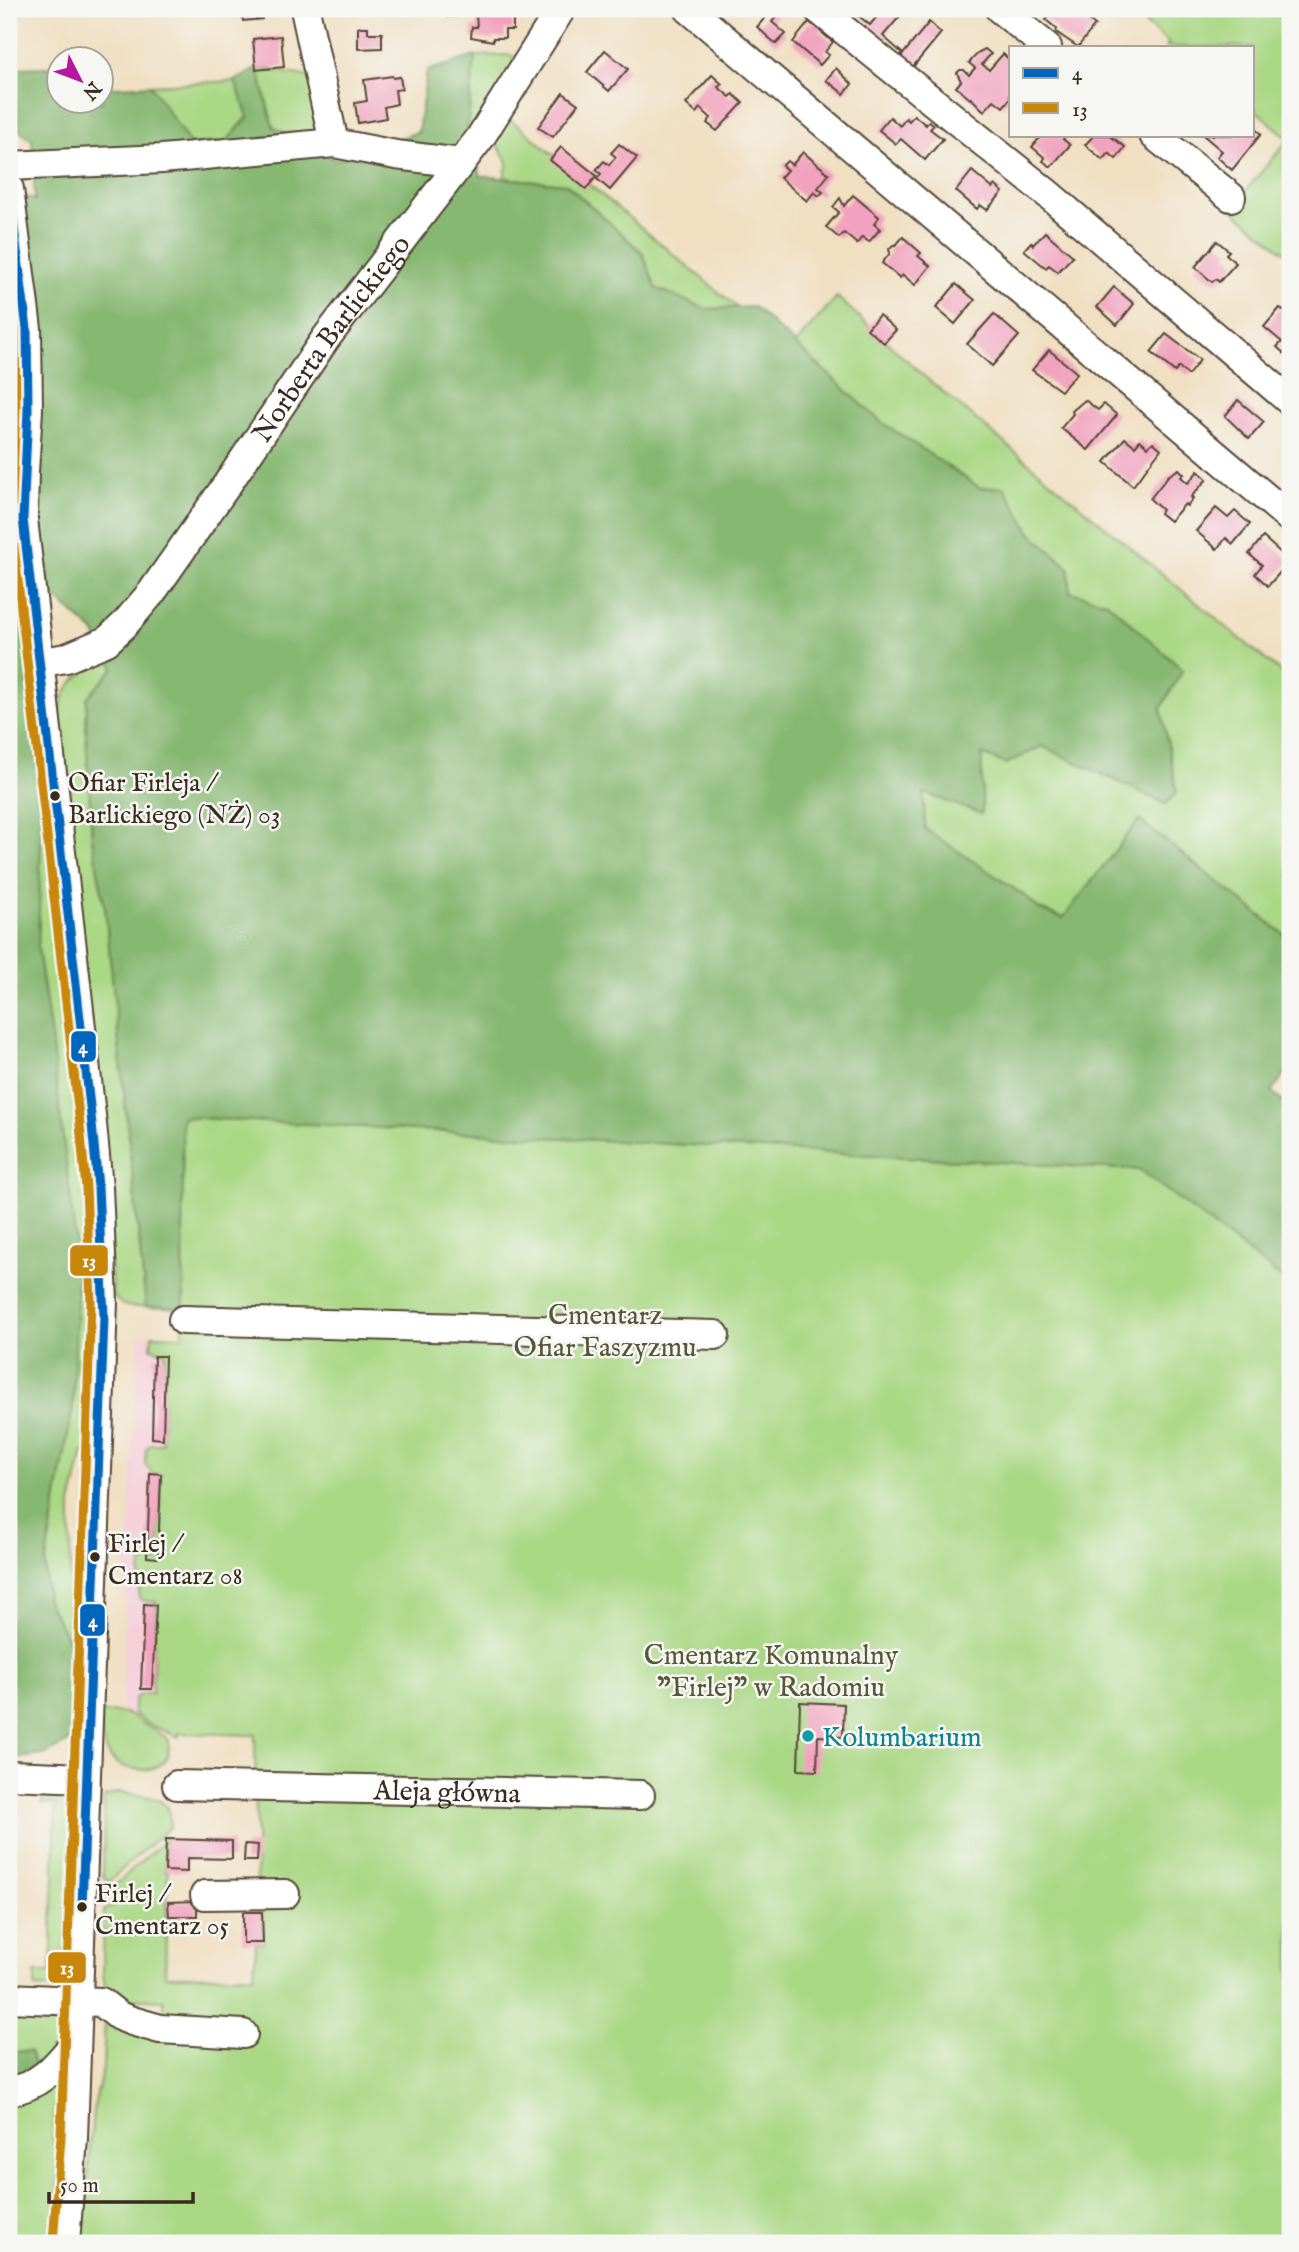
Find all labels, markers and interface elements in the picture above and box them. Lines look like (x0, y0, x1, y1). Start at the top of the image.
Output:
north arrow (46, 46, 116, 116)
legend (1009, 46, 1254, 136)
text: 4 (1072, 61, 1083, 88)
text: N (76, 75, 106, 105)
text: 13 (1072, 97, 1088, 124)
street label: Norberta Barlickiego (246, 228, 419, 450)
place label: Ofiar Firleja / Barlickiego (NŻ) 03 (68, 767, 280, 832)
marker: Ofiar Firleja / Barlickiego (NŻ) 03 (48, 789, 62, 803)
line badge: 4 (70, 1030, 97, 1063)
text: 4 (78, 1036, 88, 1060)
line badge: 13 (69, 1244, 109, 1277)
text: 13 (82, 1250, 96, 1274)
park label: Cmentarz Ofiar Faszyzmu (514, 1299, 696, 1366)
place label: Firlej / Cmentarz 08 (108, 1528, 243, 1593)
marker: Firlej / Cmentarz 08 (88, 1550, 102, 1564)
line badge: 4 (79, 1603, 106, 1637)
text: 4 (88, 1610, 98, 1634)
park label: Cmentarz Komunalny "Firlej" w Radomiu (644, 1639, 899, 1706)
place label: Kolumbarium (822, 1721, 982, 1756)
marker: Kolumbarium (800, 1728, 816, 1744)
street label: Aleja główna (372, 1774, 522, 1812)
place label: Firlej / Cmentarz 05 (95, 1878, 229, 1943)
marker: Firlej / Cmentarz 05 (75, 1900, 89, 1914)
line badge: 13 (47, 1951, 87, 1984)
text: 13 (60, 1957, 74, 1981)
scale bar (49, 2161, 192, 2205)
text: 50 m (60, 2173, 99, 2200)

